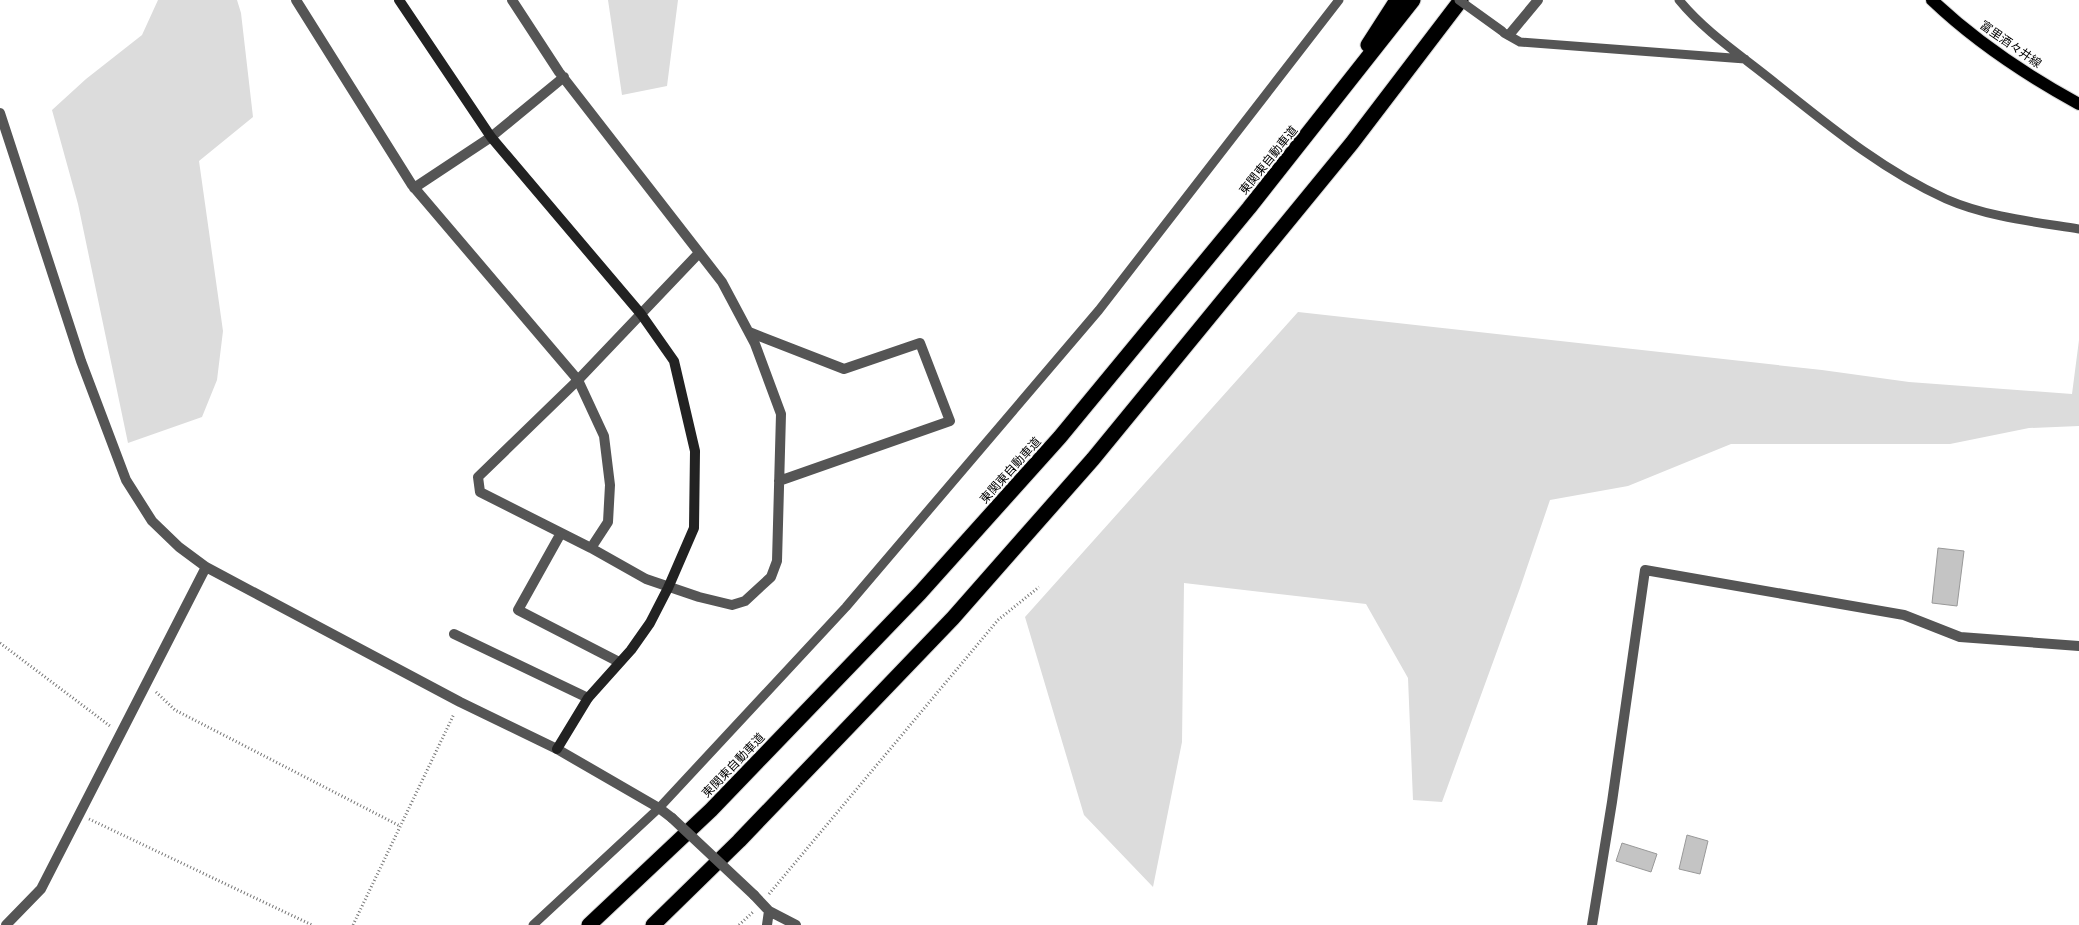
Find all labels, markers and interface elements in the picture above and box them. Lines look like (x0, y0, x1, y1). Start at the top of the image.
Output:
street label: 富里酒々井線 (1977, 16, 2045, 72)
street label: 東関東自動車道 (1235, 122, 1301, 198)
street label: 東関東自動車道 (976, 433, 1044, 507)
street label: 東関東自動車道 (698, 729, 768, 801)

